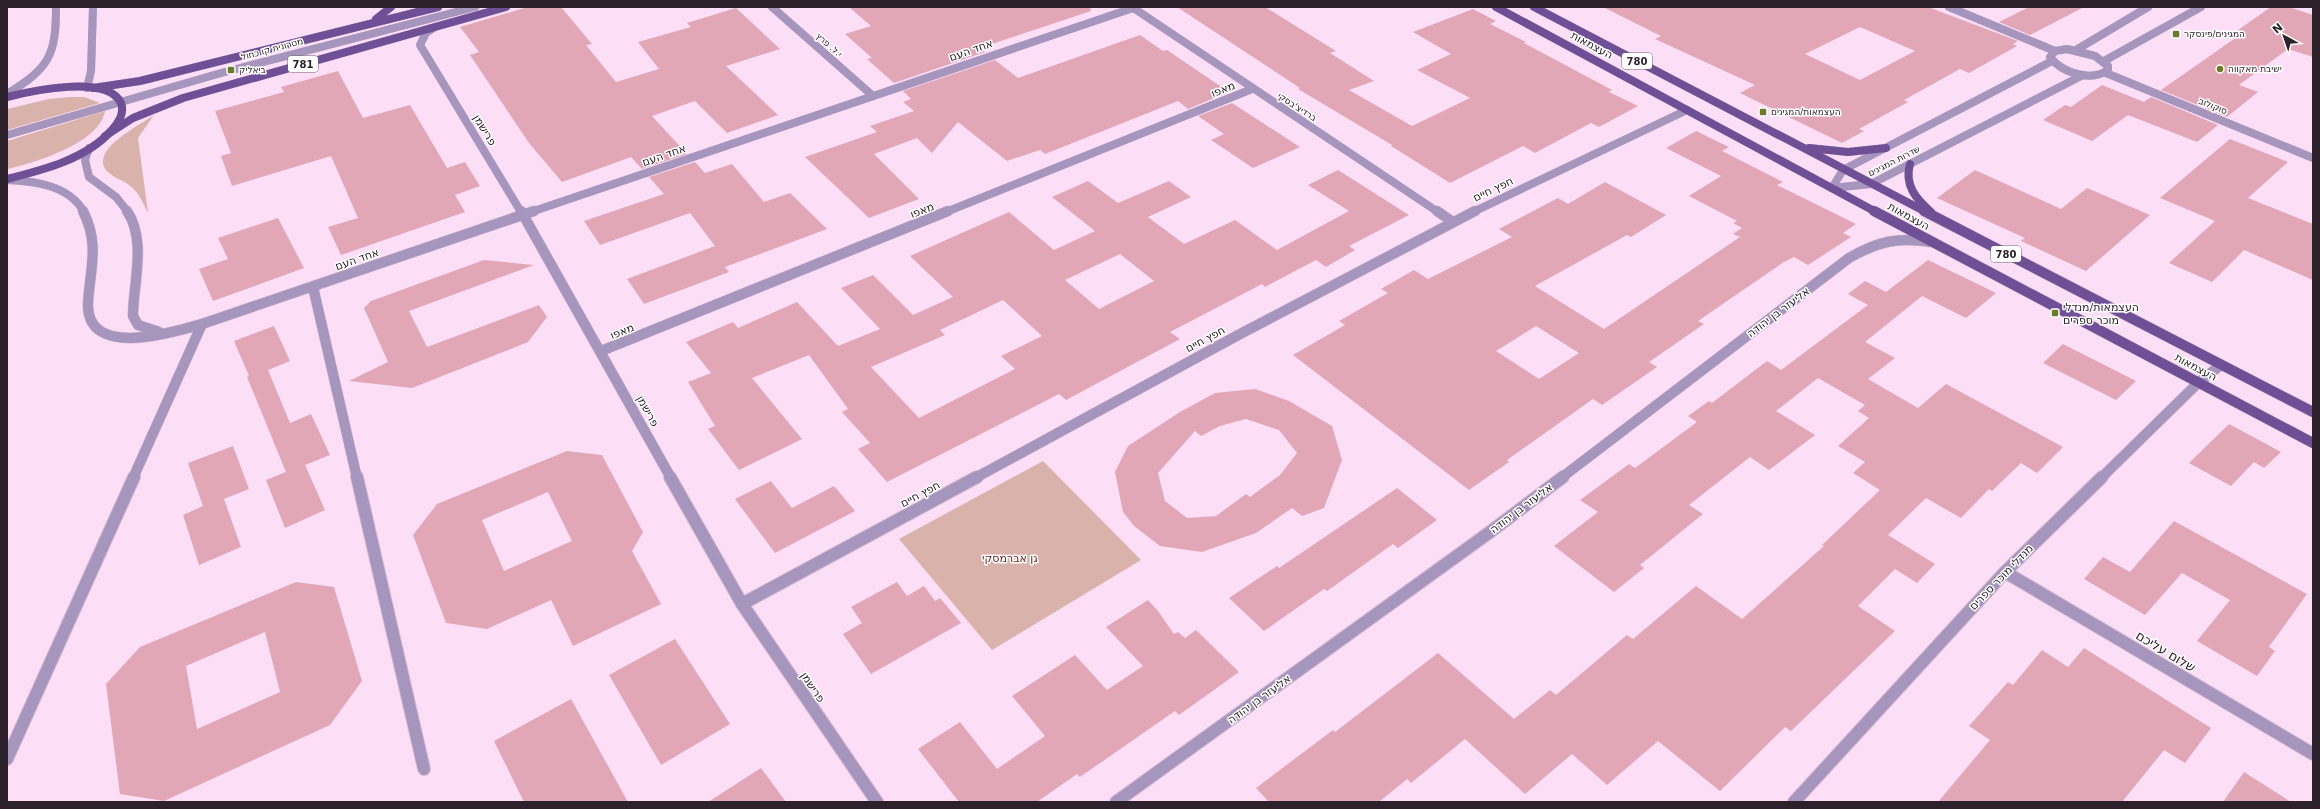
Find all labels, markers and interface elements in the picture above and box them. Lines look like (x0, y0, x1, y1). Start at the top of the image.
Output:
north arrow (2264, 16, 2304, 56)
text: N (2270, 21, 2286, 37)
street label: העצמאות (1569, 29, 1615, 62)
marker: המגינים/פינסקר (2171, 29, 2181, 39)
place label: המגינים/פינסקר (2184, 29, 2245, 39)
street label: י.ל. פרץ (814, 31, 844, 59)
street label: מטרונית קו כחול (240, 36, 304, 62)
street label: אחד העם (948, 37, 995, 64)
road number: 780 (1622, 53, 1652, 69)
road number: 781 (288, 56, 318, 72)
marker: ישיבת מאקווה (2215, 64, 2225, 74)
place label: ישיבת מאקווה (2228, 64, 2282, 74)
marker: ביאליק (226, 65, 236, 75)
place label: ביאליק (239, 65, 266, 75)
street label: מאפו (1209, 79, 1237, 100)
street label: ברדיצ'בסקי (1276, 91, 1318, 123)
street label: סוקולוב (2197, 96, 2229, 116)
marker: העצמאות/המגינים (1758, 107, 1768, 117)
place label: העצמאות/המגינים (1771, 107, 1841, 117)
street label: פרישמן (470, 112, 499, 148)
street label: אחד העם (641, 142, 688, 169)
street label: שדרות המגינים (1866, 144, 1922, 178)
street label: חפץ חיים (1471, 174, 1515, 204)
street label: מאפו (908, 200, 936, 221)
street label: העצמאות (1886, 200, 1932, 233)
street label: אחד העם (334, 246, 381, 273)
road number: 780 (1991, 246, 2021, 262)
street label: אליעזר בן יהודה (1744, 285, 1812, 340)
place label: העצמאות/מנדלי מוכר ספרים (2063, 301, 2139, 327)
marker: העצמאות/מנדלי מוכר ספרים (2050, 308, 2060, 318)
street label: מאפו (608, 321, 636, 342)
street label: חפץ חיים (1183, 324, 1227, 355)
street label: העצמאות (2173, 351, 2219, 384)
street label: פרישמן (634, 393, 662, 429)
street label: חפץ חיים (898, 479, 942, 510)
street label: אליעזר בן יהודה (1487, 481, 1555, 536)
street label: מנדלי מוכר ספרים (1967, 542, 2036, 613)
park label: גן אברמסקי (982, 552, 1038, 565)
street label: שלום עליכם (2133, 628, 2198, 675)
street label: פרישמן (798, 670, 827, 705)
street label: אליעזר בן יהודה (1225, 672, 1294, 727)

